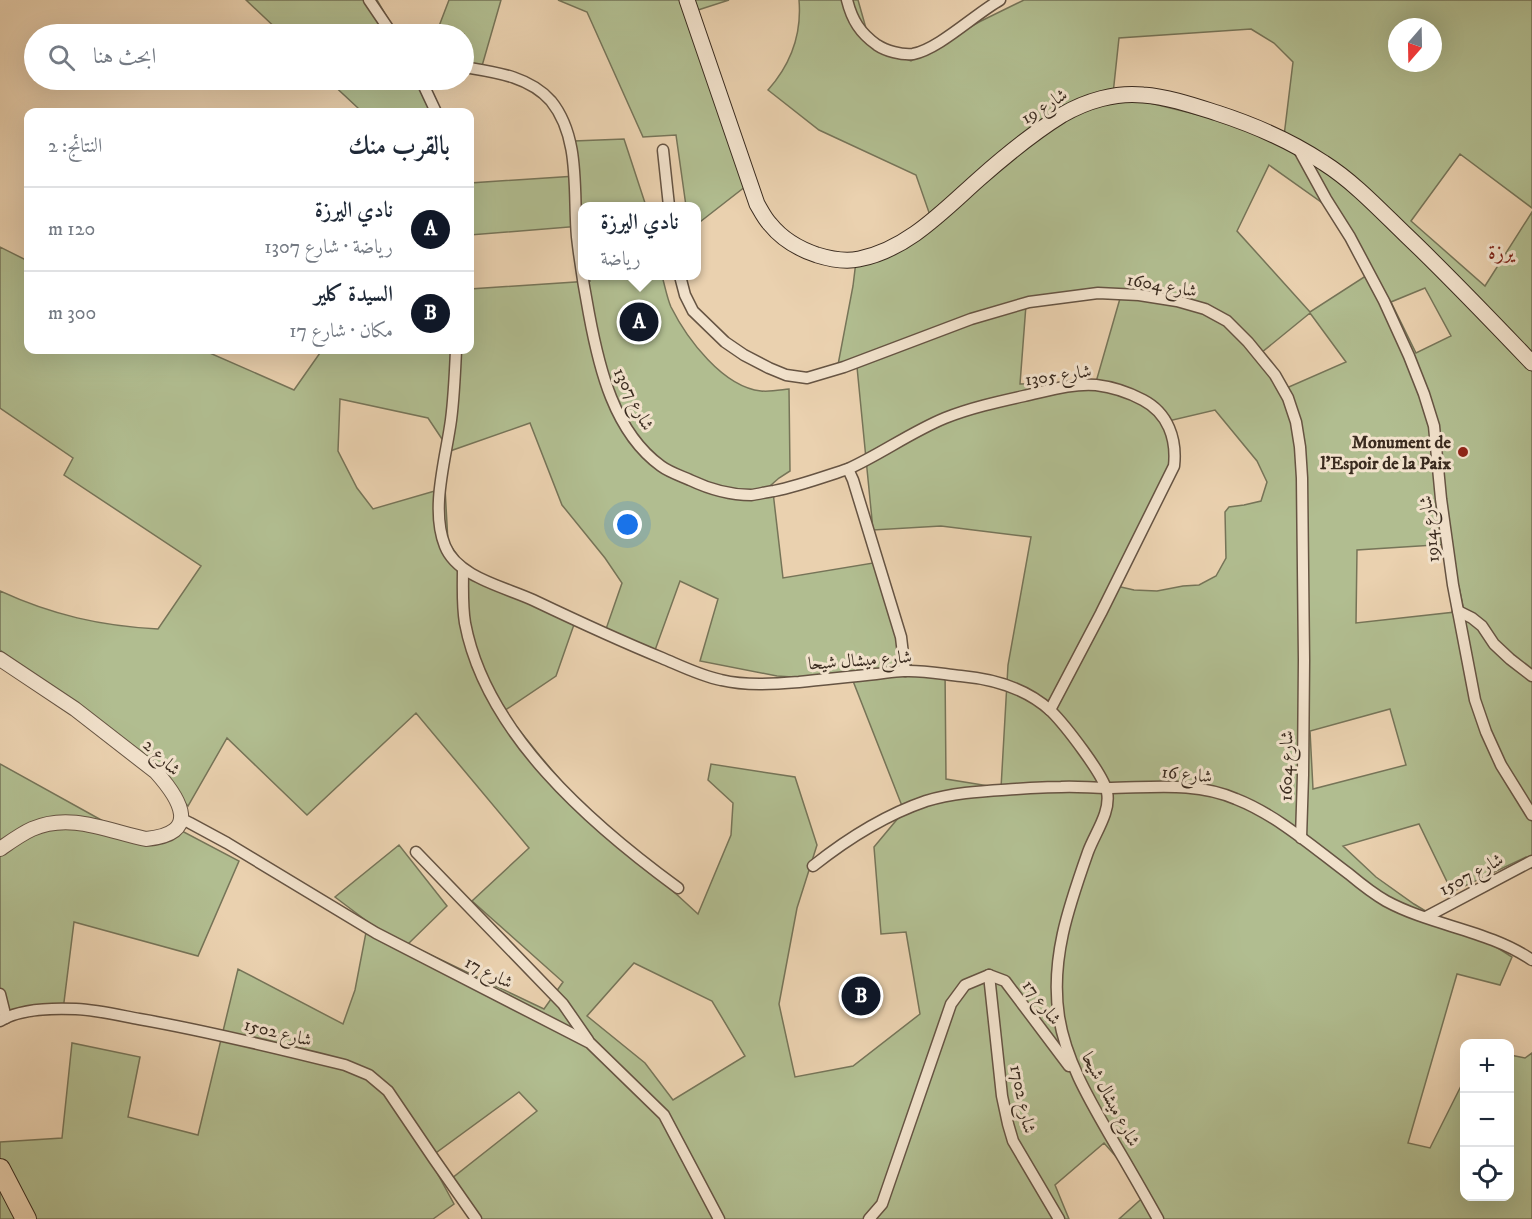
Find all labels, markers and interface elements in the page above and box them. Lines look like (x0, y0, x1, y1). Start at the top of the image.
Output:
north arrow (1388, 18, 1442, 72)
search box (24, 24, 474, 90)
icon: search (45, 41, 78, 74)
text: ابحث هنا (93, 43, 156, 70)
street label: شارع 19 (1017, 84, 1073, 132)
text: بالقرب منك (348, 130, 450, 163)
text: النتائج: 2 (48, 134, 102, 159)
text: نادي اليرزة (315, 197, 393, 224)
popup (578, 202, 701, 280)
text: نادي اليرزة (600, 209, 679, 236)
text: 120 m (48, 217, 95, 242)
text: A (424, 217, 437, 242)
text: رياضة · شارع 1307 (264, 235, 393, 260)
district label: يرزة (1488, 240, 1516, 266)
text: رياضة (600, 247, 641, 272)
street label: شارع 1604 (1124, 269, 1199, 306)
text: السيدة كلير (314, 281, 393, 308)
pin: A (620, 300, 658, 344)
text: 300 m (48, 301, 96, 326)
text: B (424, 301, 437, 326)
text: مكان · شارع 17 (289, 319, 393, 344)
street label: شارع 1305 (1023, 360, 1093, 395)
street label: شارع 1307 (605, 364, 658, 436)
place label: Monument de l'Espoir de la Paix (1319, 432, 1452, 475)
marker: Monument de l'Espoir de la Paix (1456, 445, 1470, 459)
street label: شارع 1914 (1415, 494, 1448, 564)
your location (613, 510, 642, 539)
street label: شارع ميشال شيحا (807, 646, 913, 679)
street label: شارع 1604 (1275, 730, 1302, 802)
street label: شارع 2 (136, 735, 185, 783)
street label: شارع 16 (1160, 761, 1213, 792)
street label: شارع 1507 (1436, 849, 1509, 904)
street label: شارع 17 (459, 951, 516, 997)
pin: B (842, 974, 880, 1018)
street label: شارع 17 (1015, 976, 1065, 1031)
street label: شارع 1502 (241, 1014, 314, 1055)
map controls (1460, 1039, 1514, 1201)
button: + (1460, 1039, 1514, 1093)
street label: شارع ميشال شيحا (1073, 1048, 1144, 1152)
street label: شارع 1702 (1001, 1063, 1040, 1136)
button: − (1460, 1093, 1514, 1147)
button: locate (1460, 1147, 1514, 1201)

